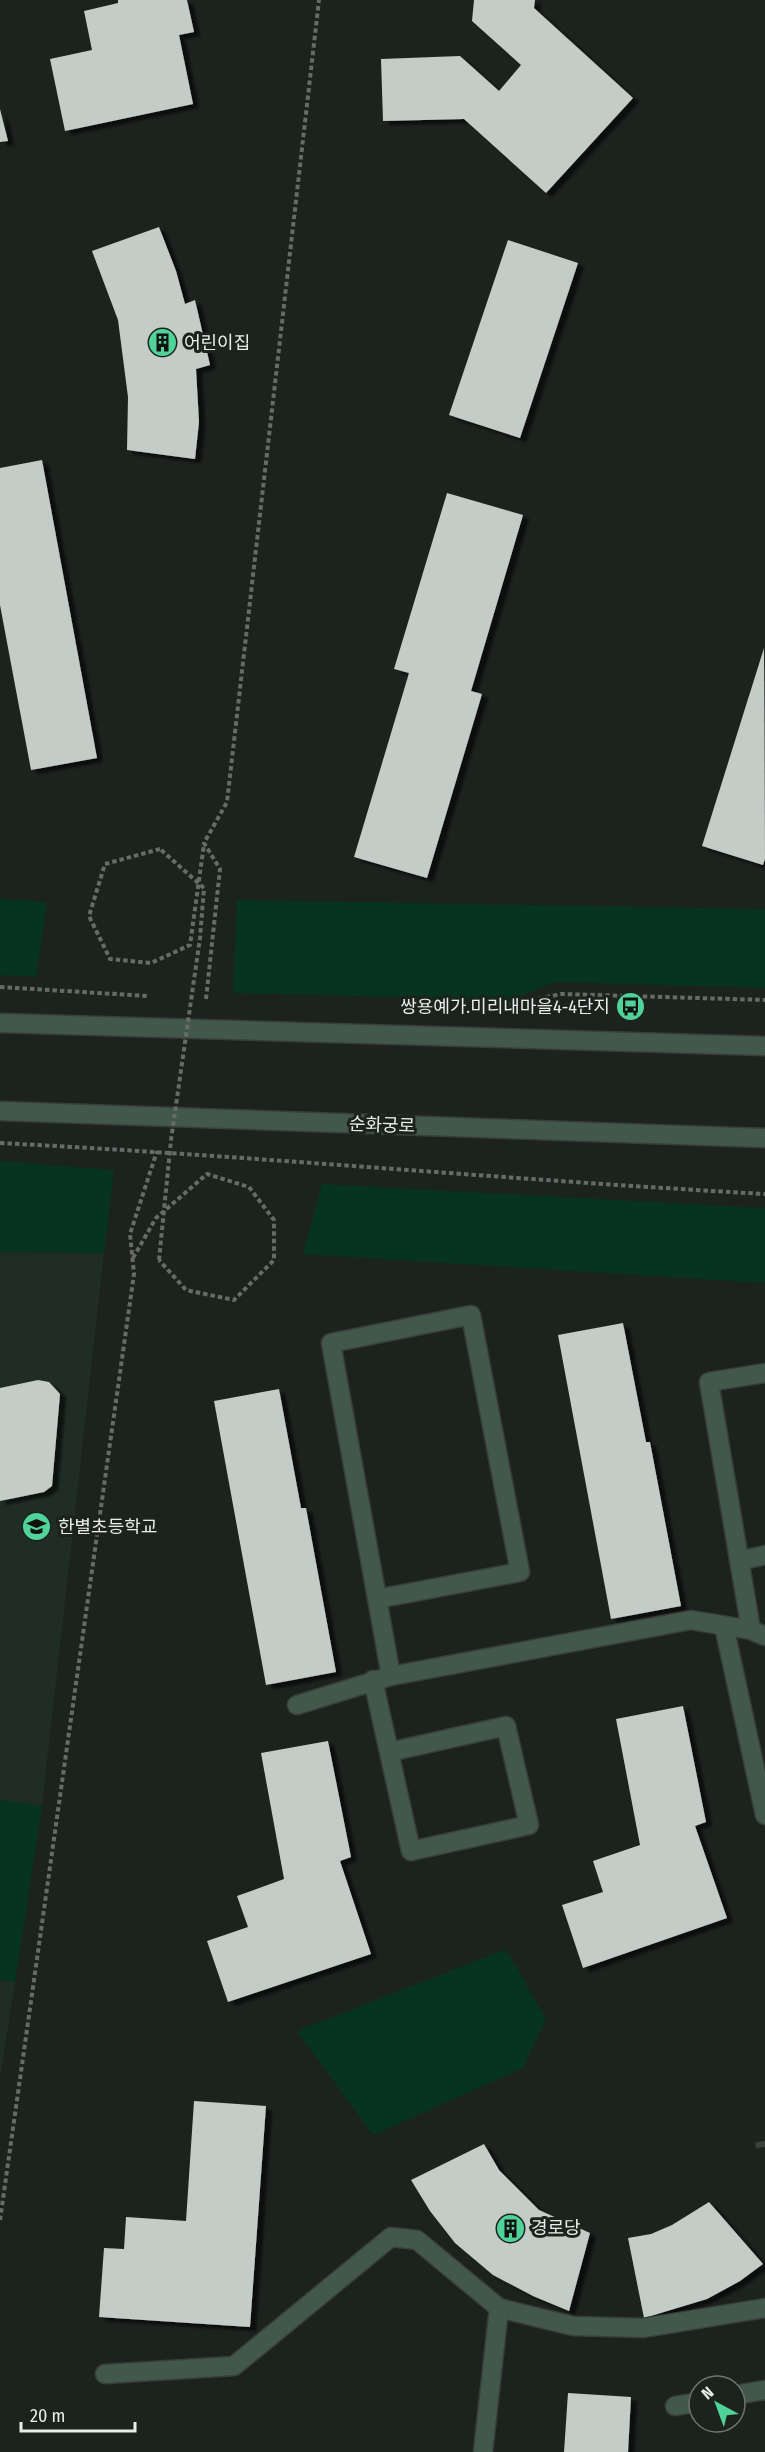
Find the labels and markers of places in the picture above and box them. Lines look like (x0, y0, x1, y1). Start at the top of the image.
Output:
building icon: 어린이집 (147, 327, 179, 359)
place label: 어린이집 (184, 332, 250, 354)
bus stop icon: 쌍용예가.미리내마을4-4단지 (615, 991, 647, 1023)
place label: 쌍용예가.미리내마을4-4단지 (400, 996, 610, 1018)
school or university icon: 한별초등학교 (21, 1511, 53, 1543)
place label: 한별초등학교 (58, 1516, 157, 1538)
building icon: 경로당 (494, 2212, 526, 2244)
place label: 경로당 (531, 2217, 581, 2239)

